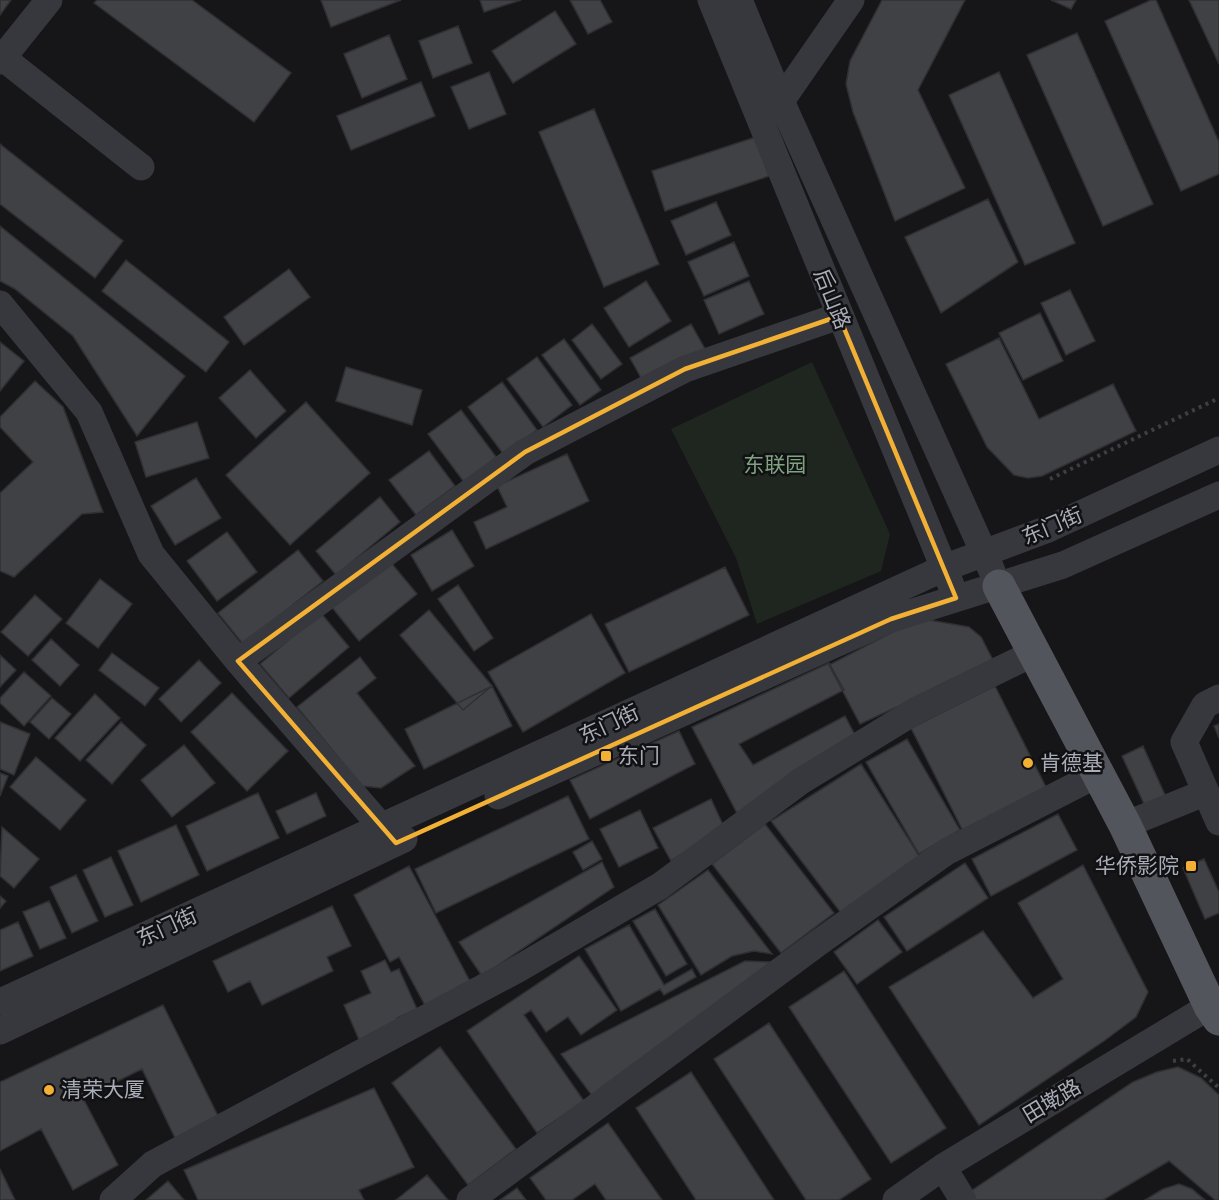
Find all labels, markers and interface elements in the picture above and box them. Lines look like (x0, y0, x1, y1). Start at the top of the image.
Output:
street label: 后山路 (809, 265, 855, 333)
park label: 东联园 (744, 453, 807, 477)
street label: 东门街 (1018, 503, 1086, 549)
street label: 东门街 (575, 700, 643, 748)
place label: 东门 (618, 744, 660, 768)
marker: 东门 (599, 749, 613, 763)
place label: 肯德基 (1040, 751, 1103, 775)
marker: 肯德基 (1021, 756, 1035, 770)
place label: 华侨影院 (1095, 854, 1179, 878)
marker: 华侨影院 (1184, 859, 1198, 873)
street label: 东门街 (133, 903, 201, 951)
street label: 田墘路 (1019, 1074, 1085, 1128)
place label: 清荣大厦 (61, 1078, 145, 1102)
marker: 清荣大厦 (42, 1083, 56, 1097)

